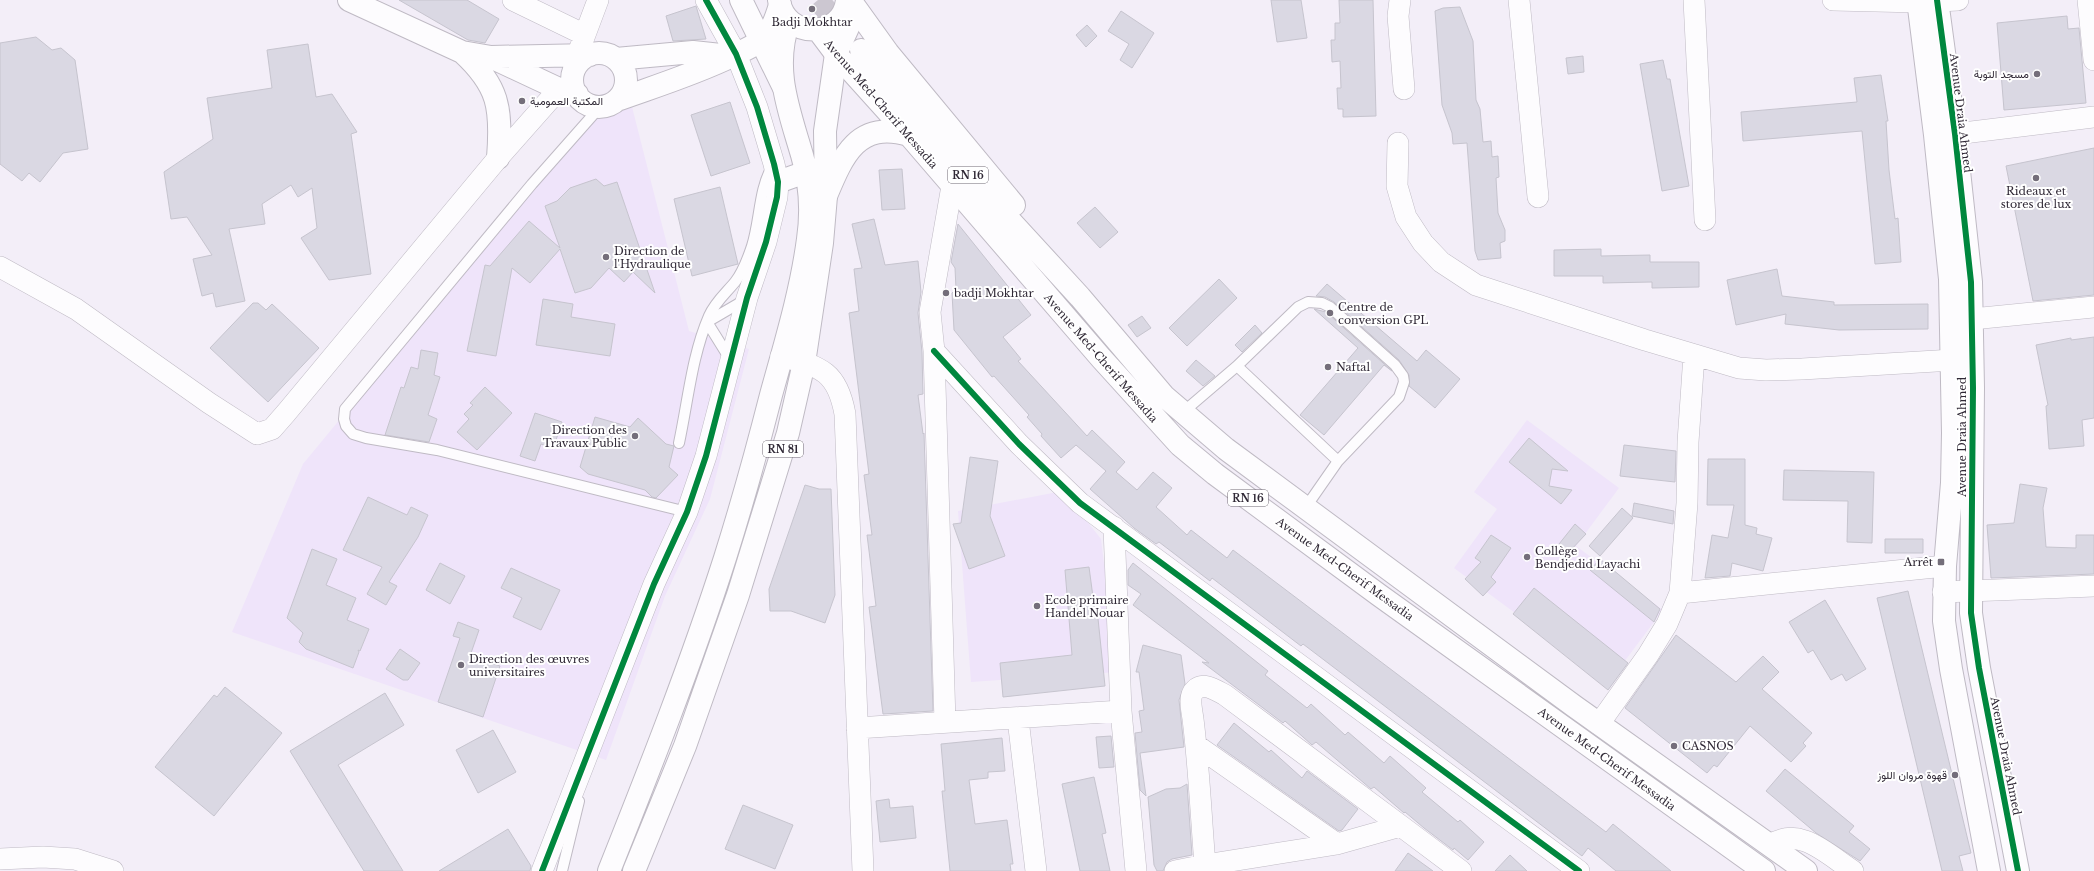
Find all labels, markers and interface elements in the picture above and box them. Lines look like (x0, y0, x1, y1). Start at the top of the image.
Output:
marker: Badji Mokhtar (807, 4, 817, 14)
place label: Badji Mokhtar (772, 15, 853, 29)
street label: Avenue Med-Cherif Messadia (820, 36, 941, 172)
street label: Avenue Draia Ahmed (1947, 52, 1975, 174)
place label: مسجد التوبة (1974, 67, 2029, 81)
marker: مسجد التوبة (2032, 69, 2042, 79)
place label: المكتبة العمومية (530, 94, 603, 108)
marker: المكتبة العمومية (517, 96, 527, 106)
road number: RN 16 (948, 167, 988, 183)
marker: Rideaux et stores de lux (2031, 173, 2041, 183)
place label: Rideaux et stores de lux (2001, 184, 2072, 211)
place label: Direction de l'Hydraulique (614, 244, 691, 271)
marker: Direction de l'Hydraulique (601, 252, 611, 262)
place label: badji Mokhtar (953, 286, 1034, 300)
marker: badji Mokhtar (941, 288, 951, 298)
street label: Avenue Med-Cherif Messadia (1040, 290, 1161, 426)
place label: Centre de conversion GPL (1338, 300, 1428, 327)
marker: Centre de conversion GPL (1325, 308, 1335, 318)
place label: Naftal (1336, 360, 1370, 374)
marker: Naftal (1323, 362, 1333, 372)
street label: Avenue Draia Ahmed (1955, 376, 1969, 498)
place label: Direction des Travaux Public (543, 423, 627, 450)
marker: Direction des Travaux Public (630, 431, 640, 441)
road number: RN 81 (763, 441, 803, 457)
road number: RN 16 (1228, 490, 1268, 506)
street label: Avenue Med-Cherif Messadia (1273, 514, 1417, 624)
place label: Collège Bendjedid Layachi (1535, 544, 1640, 571)
marker: Collège Bendjedid Layachi (1522, 552, 1532, 562)
place label: Arrêt (1903, 555, 1934, 569)
marker: Arrêt (1936, 557, 1946, 567)
place label: Ecole primaire Handel Nouar (1045, 593, 1129, 620)
marker: Ecole primaire Handel Nouar (1032, 601, 1042, 611)
place label: Direction des œuvres universitaires (469, 652, 589, 679)
marker: Direction des œuvres universitaires (456, 660, 466, 670)
street label: Avenue Draia Ahmed (1987, 695, 2024, 817)
street label: Avenue Med-Cherif Messadia (1535, 704, 1679, 814)
place label: CASNOS (1682, 739, 1734, 753)
marker: CASNOS (1669, 741, 1679, 751)
place label: قهوة مروان اللوز (1876, 768, 1947, 782)
marker: قهوة مروان اللوز (1950, 770, 1960, 780)

